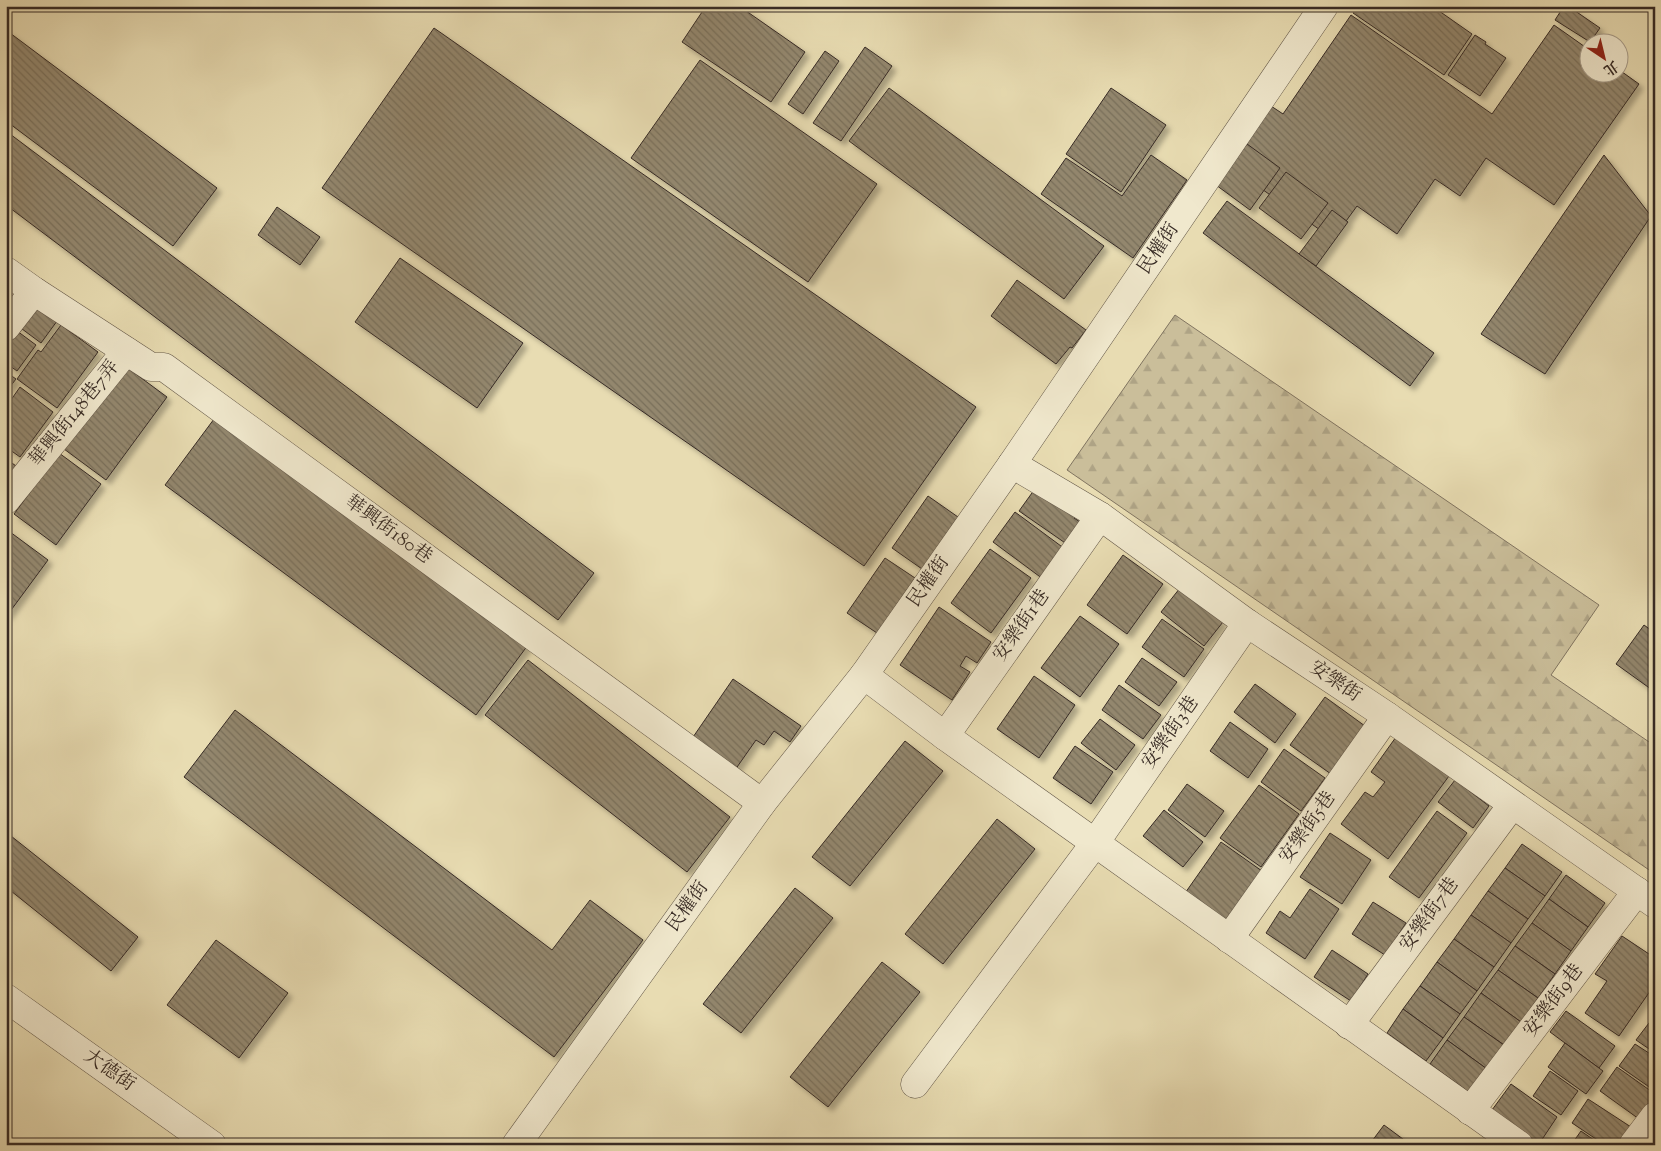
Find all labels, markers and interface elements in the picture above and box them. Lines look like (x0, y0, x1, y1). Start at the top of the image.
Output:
north arrow (1578, 32, 1628, 82)
text: 北 (1599, 55, 1622, 79)
street label: 民權街 (1132, 218, 1186, 280)
street label: 華興街148巷7弄 (24, 355, 126, 473)
street label: 華興街180巷 (339, 489, 437, 571)
street label: 民權街 (902, 551, 956, 613)
street label: 安樂街1巷 (987, 584, 1057, 668)
street label: 安樂街 (1304, 655, 1366, 709)
street label: 安樂街3巷 (1136, 691, 1206, 775)
street label: 安樂街5巷 (1273, 786, 1343, 870)
street label: 安樂街7巷 (1394, 872, 1466, 958)
street label: 民權街 (660, 876, 716, 938)
street label: 安樂街9巷 (1518, 959, 1590, 1043)
street label: 大德街 (78, 1044, 140, 1098)

